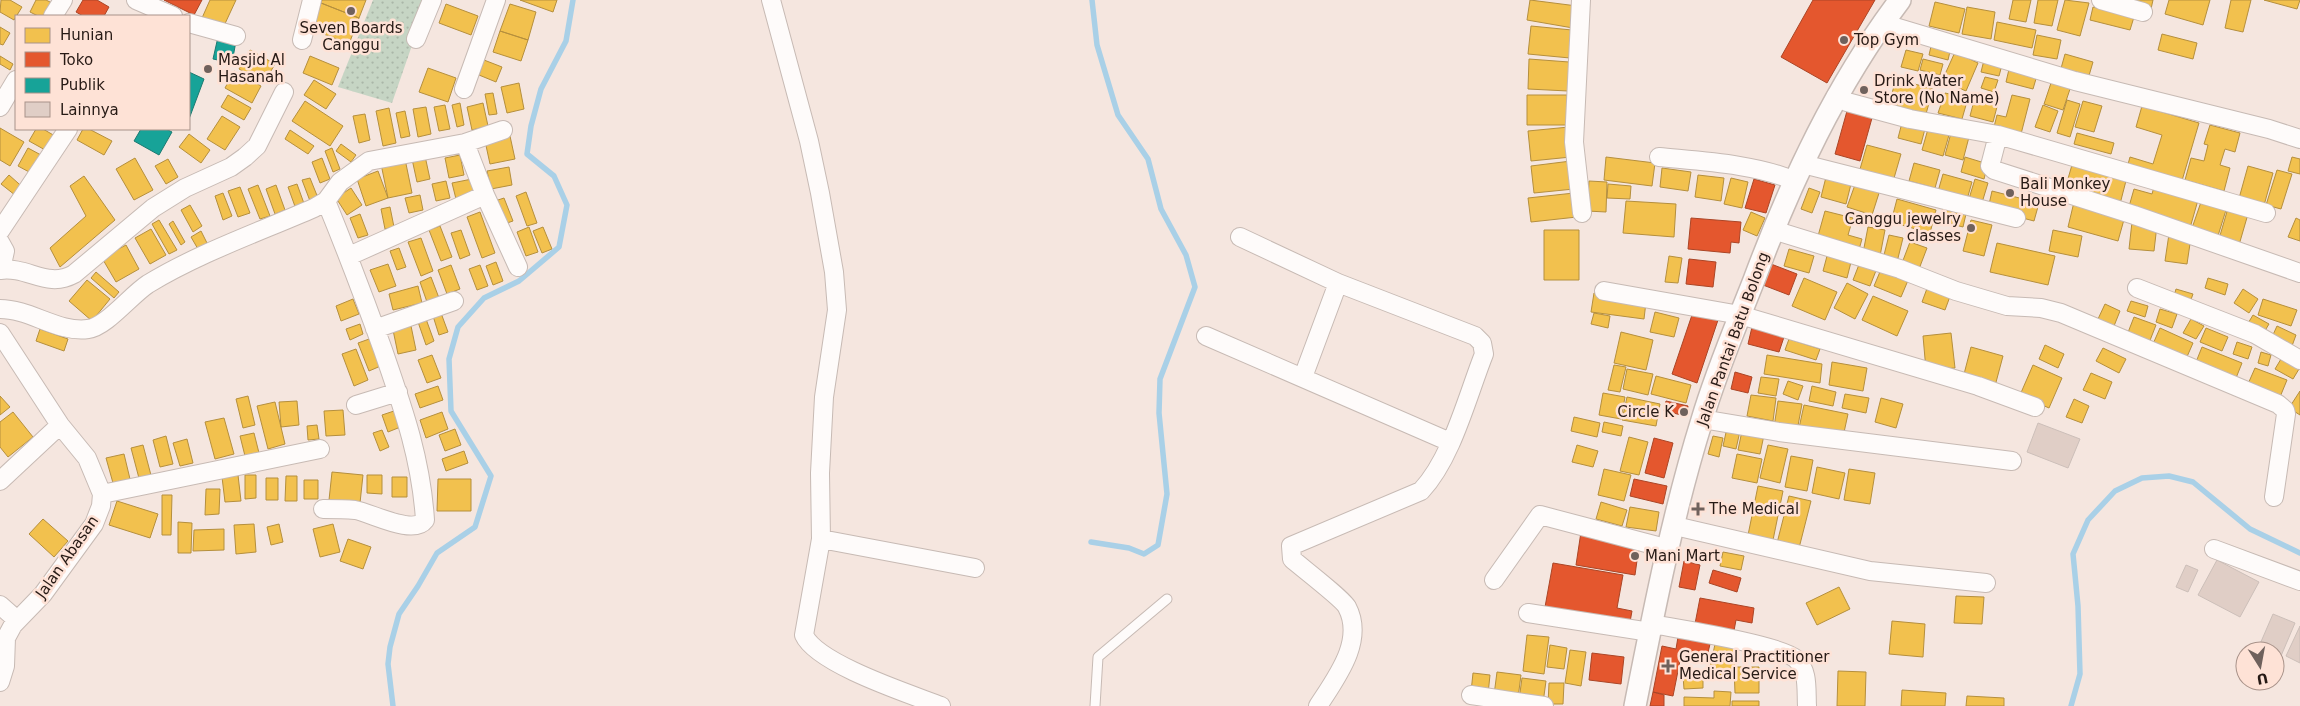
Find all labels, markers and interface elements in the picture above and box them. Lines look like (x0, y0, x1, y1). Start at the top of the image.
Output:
marker: Seven Boards Canggu (345, 5, 357, 17)
legend (15, 15, 190, 130)
place label: Seven Boards Canggu (299, 19, 403, 54)
text: Hunian (60, 26, 113, 44)
place label: Top Gym (1853, 31, 1919, 49)
marker: Top Gym (1838, 34, 1850, 46)
text: Toko (59, 51, 93, 69)
place label: Masjid Al Hasanah (218, 51, 285, 86)
marker: Masjid Al Hasanah (202, 63, 214, 75)
place label: Drink Water Store (No Name) (1874, 72, 2000, 107)
text: Publik (60, 76, 105, 94)
marker: Drink Water Store (No Name) (1858, 84, 1870, 96)
text: Lainnya (60, 101, 119, 119)
place label: Bali Monkey House (2020, 175, 2111, 210)
marker: Bali Monkey House (2004, 187, 2016, 199)
place label: Canggu jewelry classes (1844, 210, 1961, 245)
marker: Canggu jewelry classes (1965, 222, 1977, 234)
street label: Jalan Pantai Batu Bolong (1693, 250, 1773, 429)
place label: Circle K (1617, 403, 1675, 421)
marker: Circle K (1678, 406, 1690, 418)
place label: The Medical (1708, 500, 1799, 518)
marker: The Medical (1691, 502, 1705, 516)
street label: Jalan Abasan (31, 512, 102, 603)
place label: Mani Mart (1645, 547, 1720, 565)
marker: Mani Mart (1629, 550, 1641, 562)
north arrow (2235, 641, 2285, 691)
place label: General Practitioner Medical Service (1679, 648, 1830, 683)
marker: General Practitioner Medical Service (1661, 659, 1675, 673)
text: U (2255, 670, 2270, 688)

